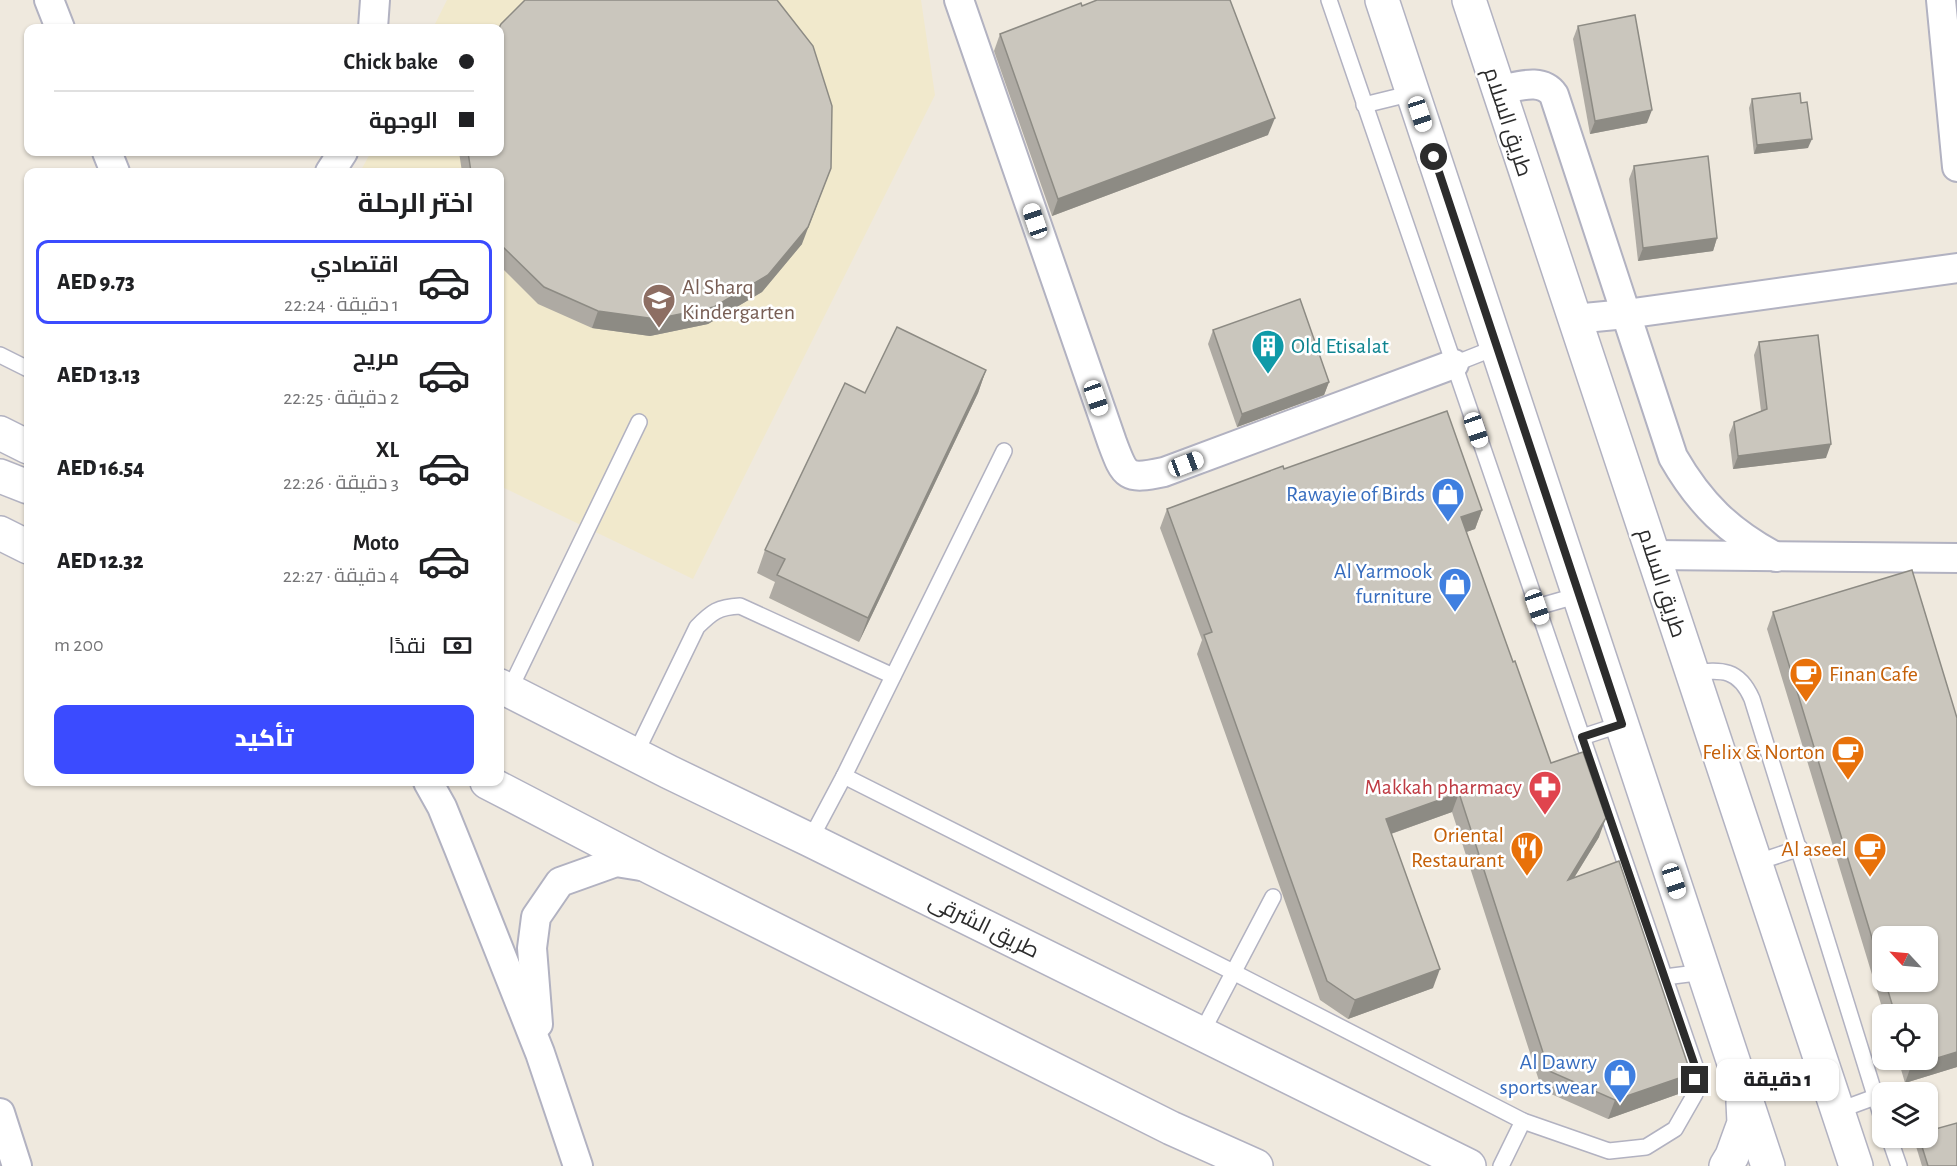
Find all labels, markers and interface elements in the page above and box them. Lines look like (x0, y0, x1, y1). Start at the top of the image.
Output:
text: Chick bake (343, 51, 438, 73)
street label: طريق السلام (1476, 65, 1536, 181)
car (1406, 94, 1434, 134)
text: الوجهة (369, 110, 438, 132)
route start (1420, 143, 1447, 170)
text: اختر الرحلة (358, 190, 474, 217)
car (1021, 201, 1049, 241)
text: اقتصادي (310, 254, 399, 276)
icon: car (417, 255, 471, 309)
text: AED 9.73 (57, 271, 135, 293)
place label: Al Sharq Kindergarten (682, 276, 795, 323)
school or university icon: Al Sharq Kindergarten (641, 282, 677, 329)
text: 1 دقيقة · 22:24 (284, 295, 399, 315)
building icon: Old Etisalat (1250, 328, 1286, 375)
place label: Old Etisalat (1291, 335, 1389, 357)
text: مريح (353, 347, 399, 369)
icon: car (417, 348, 471, 402)
text: AED 13.13 (57, 364, 140, 386)
car (1082, 378, 1110, 418)
text: 2 دقيقة · 22:25 (283, 388, 399, 408)
car (1462, 410, 1490, 450)
text: XL (376, 439, 399, 461)
icon: car (417, 441, 471, 495)
car (1166, 449, 1206, 479)
text: AED 16.54 (57, 457, 144, 479)
text: 3 دقيقة · 22:26 (283, 473, 399, 493)
shop icon: Rawayie of Birds (1430, 476, 1466, 523)
place label: Rawayie of Birds (1286, 483, 1425, 505)
street label: طريق السلام (1630, 526, 1690, 642)
text: Moto (353, 532, 399, 554)
icon: car (417, 534, 471, 588)
text: AED 12.32 (57, 550, 143, 572)
place label: Al Yarmook furniture (1334, 560, 1432, 607)
text: 4 دقيقة · 22:27 (283, 566, 399, 586)
shop icon: Al Yarmook furniture (1437, 566, 1473, 613)
car (1523, 587, 1551, 627)
icon: cash (441, 629, 474, 662)
text: 200 m (54, 635, 104, 655)
text: نقدًا (388, 635, 426, 657)
cafe icon: Finan Cafe (1788, 656, 1824, 703)
place label: Finan Cafe (1829, 663, 1918, 685)
button: تأكيد (54, 705, 474, 774)
cafe icon: Felix & Norton (1830, 734, 1866, 781)
place label: Felix & Norton (1702, 741, 1825, 763)
pharmacy icon: Makkah pharmacy (1527, 769, 1563, 816)
place label: Makkah pharmacy (1365, 776, 1523, 798)
place label: Oriental Restaurant (1411, 824, 1504, 871)
restaurant icon: Oriental Restaurant (1509, 830, 1545, 877)
cafe icon: Al aseel (1852, 831, 1888, 878)
place label: Al aseel (1781, 838, 1847, 860)
car (1660, 861, 1688, 901)
street label: طريق الشرقى (925, 890, 1043, 964)
north arrow (1872, 926, 1938, 992)
map controls (1872, 926, 1938, 1148)
button: locate (1872, 1004, 1938, 1070)
place label: Al Dawry sports wear (1499, 1051, 1598, 1098)
shop icon: Al Dawry sports wear (1602, 1057, 1638, 1104)
callout: 1 دقيقة (1716, 1059, 1839, 1101)
route end (1681, 1066, 1708, 1093)
text: 1 دقيقة (1743, 1070, 1812, 1090)
button: layers (1872, 1082, 1938, 1148)

